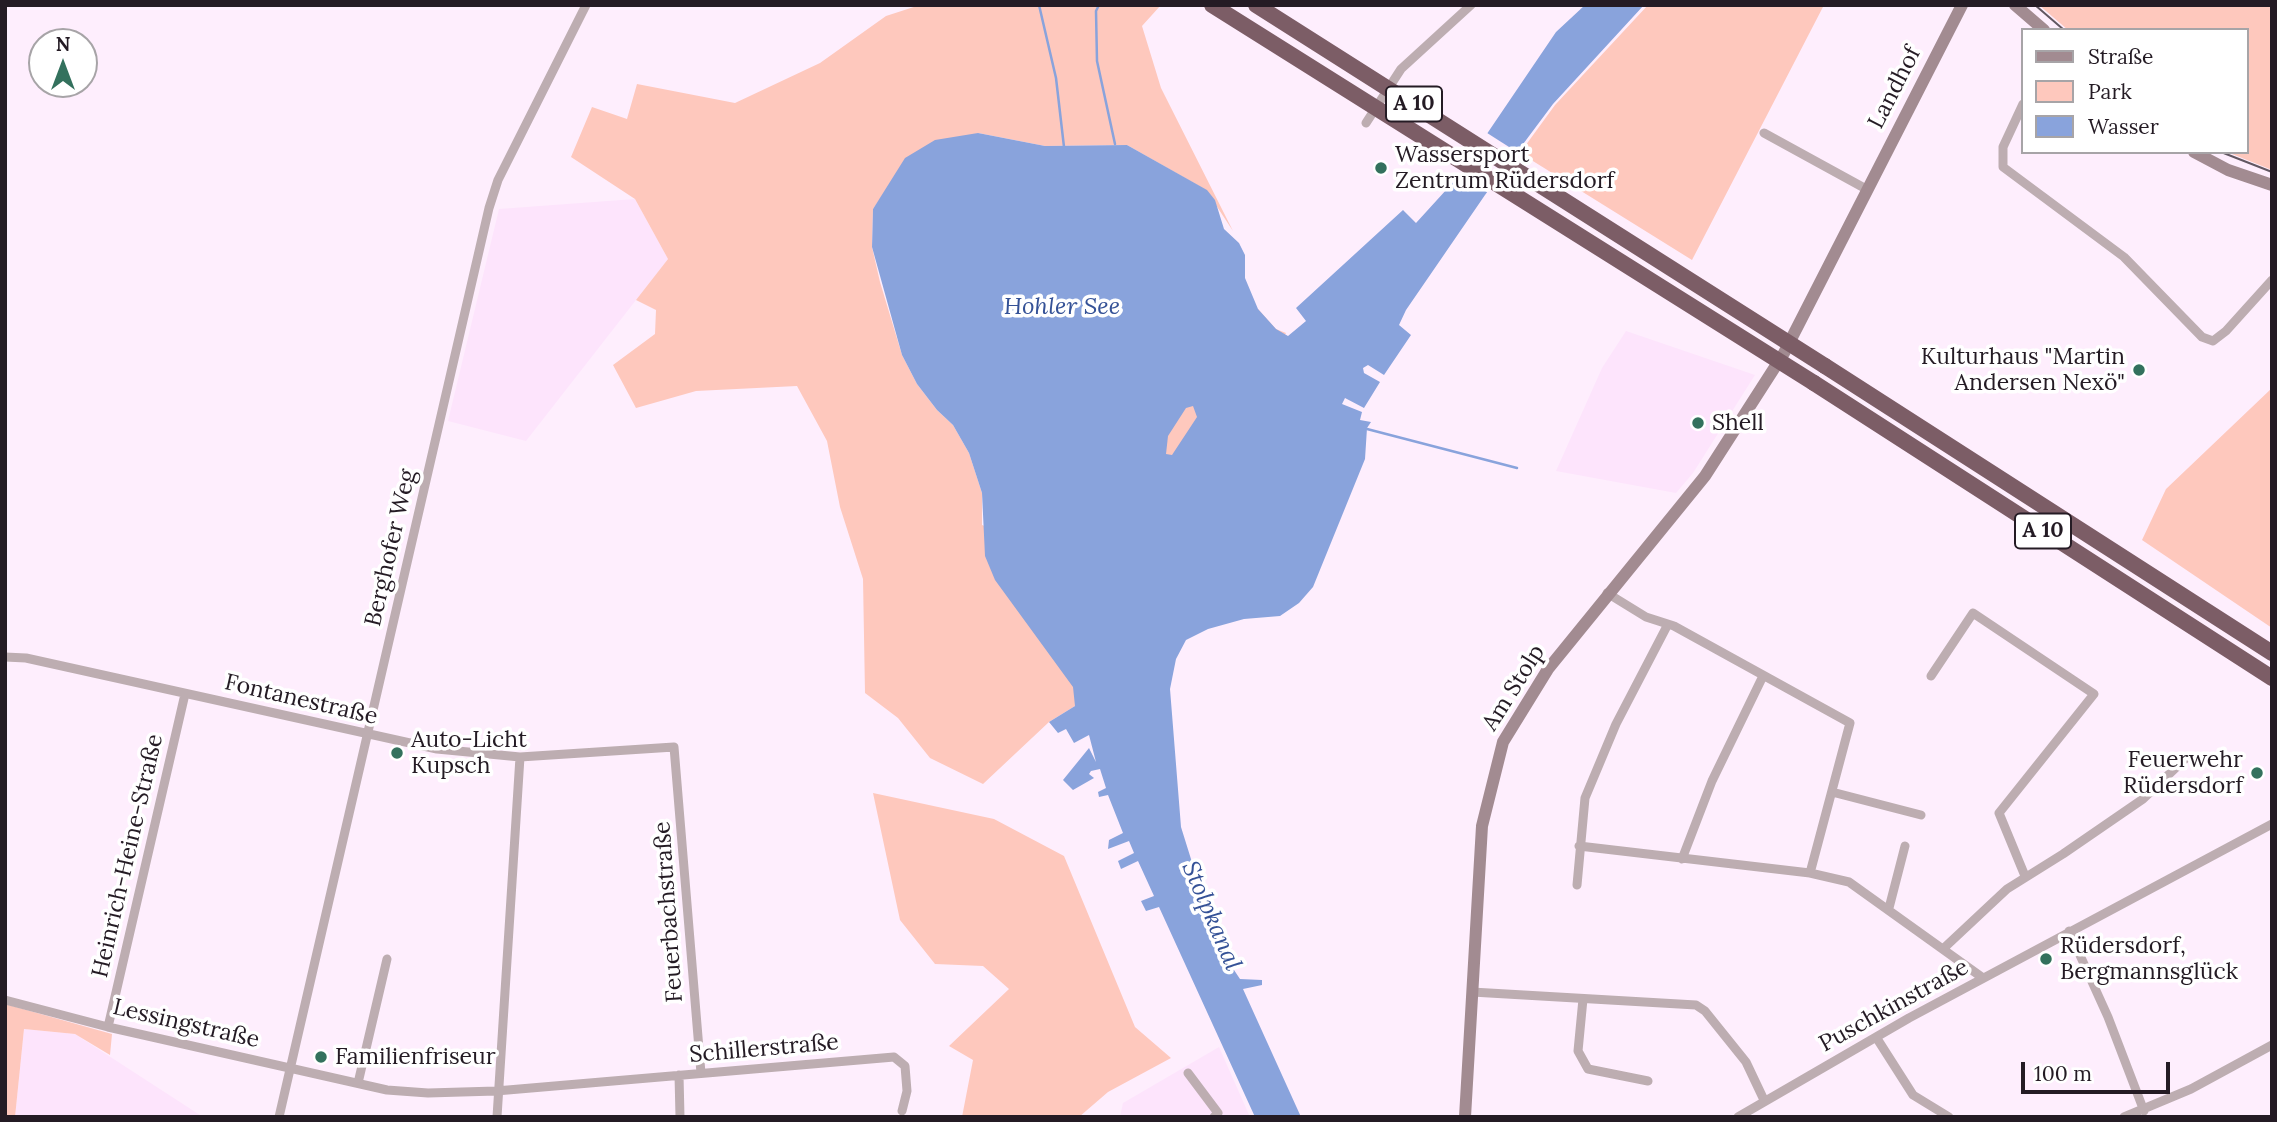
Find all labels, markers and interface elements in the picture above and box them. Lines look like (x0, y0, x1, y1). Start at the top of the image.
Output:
north arrow (28, 28, 98, 98)
legend (2022, 28, 2249, 154)
text: N (56, 32, 70, 56)
street label: Landhof (1863, 42, 1927, 134)
text: Straße (2088, 43, 2153, 70)
text: Park (2088, 78, 2132, 105)
road number: A 10 (1386, 86, 1442, 122)
text: Wasser (2088, 113, 2159, 140)
place label: Wassersport Zentrum Rüdersdorf (1395, 141, 1614, 195)
marker: Wassersport Zentrum Rüdersdorf (1373, 160, 1389, 176)
water label: Hohler See (1004, 293, 1120, 321)
place label: Kulturhaus "Martin Andersen Nexö" (1921, 343, 2125, 397)
marker: Kulturhaus "Martin Andersen Nexö" (2131, 362, 2147, 378)
place label: Shell (1712, 409, 1764, 437)
marker: Shell (1690, 415, 1706, 431)
street label: Berghofer Weg (360, 467, 422, 629)
road number: A 10 (2015, 514, 2071, 548)
street label: Am Stolp (1477, 640, 1551, 736)
street label: Fontanestraße (222, 669, 380, 731)
place label: Auto-Licht Kupsch (411, 726, 527, 780)
street label: Heinrich-Heine-Straße (87, 732, 169, 980)
marker: Auto-Licht Kupsch (389, 745, 405, 761)
place label: Feuerwehr Rüdersdorf (2123, 746, 2243, 800)
marker: Feuerwehr Rüdersdorf (2249, 765, 2265, 781)
street label: Feuerbachstraße (649, 821, 689, 1003)
water label: Stolpkanal (1175, 857, 1247, 975)
place label: Rüdersdorf, Bergmannsglück (2060, 932, 2238, 986)
marker: Rüdersdorf, Bergmannsglück (2038, 951, 2054, 967)
street label: Puschkinstraße (1815, 954, 1973, 1058)
street label: Lessingstraße (110, 994, 262, 1054)
street label: Schillerstraße (688, 1029, 840, 1069)
place label: Familienfriseur (335, 1043, 496, 1071)
scale bar (2025, 1048, 2174, 1092)
marker: Familienfriseur (313, 1049, 329, 1065)
text: 100 m (2034, 1060, 2092, 1087)

